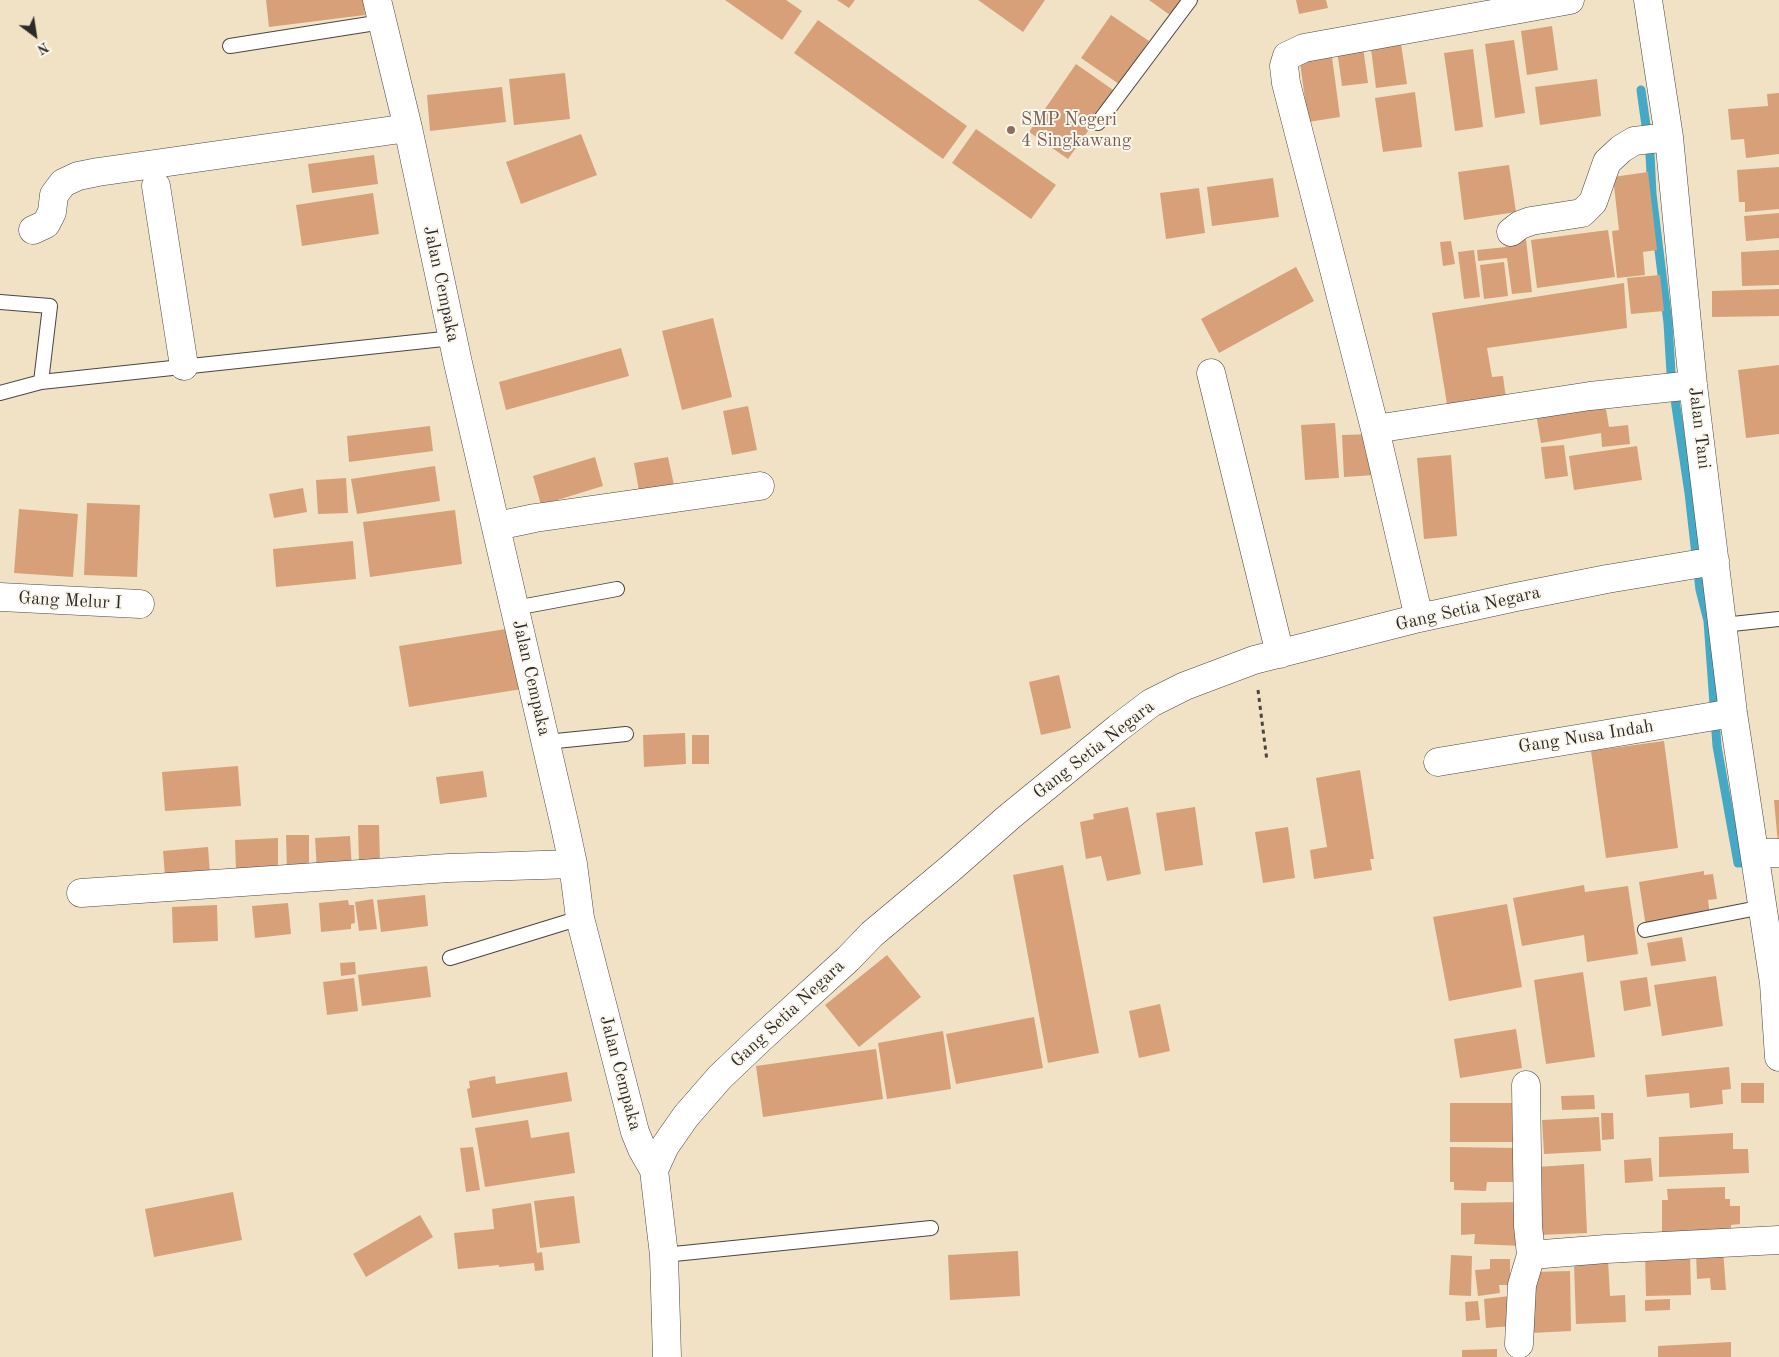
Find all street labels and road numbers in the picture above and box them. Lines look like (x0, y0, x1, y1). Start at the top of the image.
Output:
street label: Jalan Cempaka (418, 224, 464, 344)
street label: Jalan Tani (1683, 386, 1715, 470)
street label: Gang Setia Negara (1394, 582, 1542, 636)
street label: Gang Melur I (18, 588, 122, 614)
street label: Jalan Cempaka (507, 618, 555, 738)
street label: Gang Setia Negara (1029, 696, 1159, 804)
street label: Gang Nusa Indah (1517, 716, 1655, 758)
street label: Gang Setia Negara (727, 956, 849, 1072)
street label: Jalan Cempaka (594, 1013, 646, 1133)

